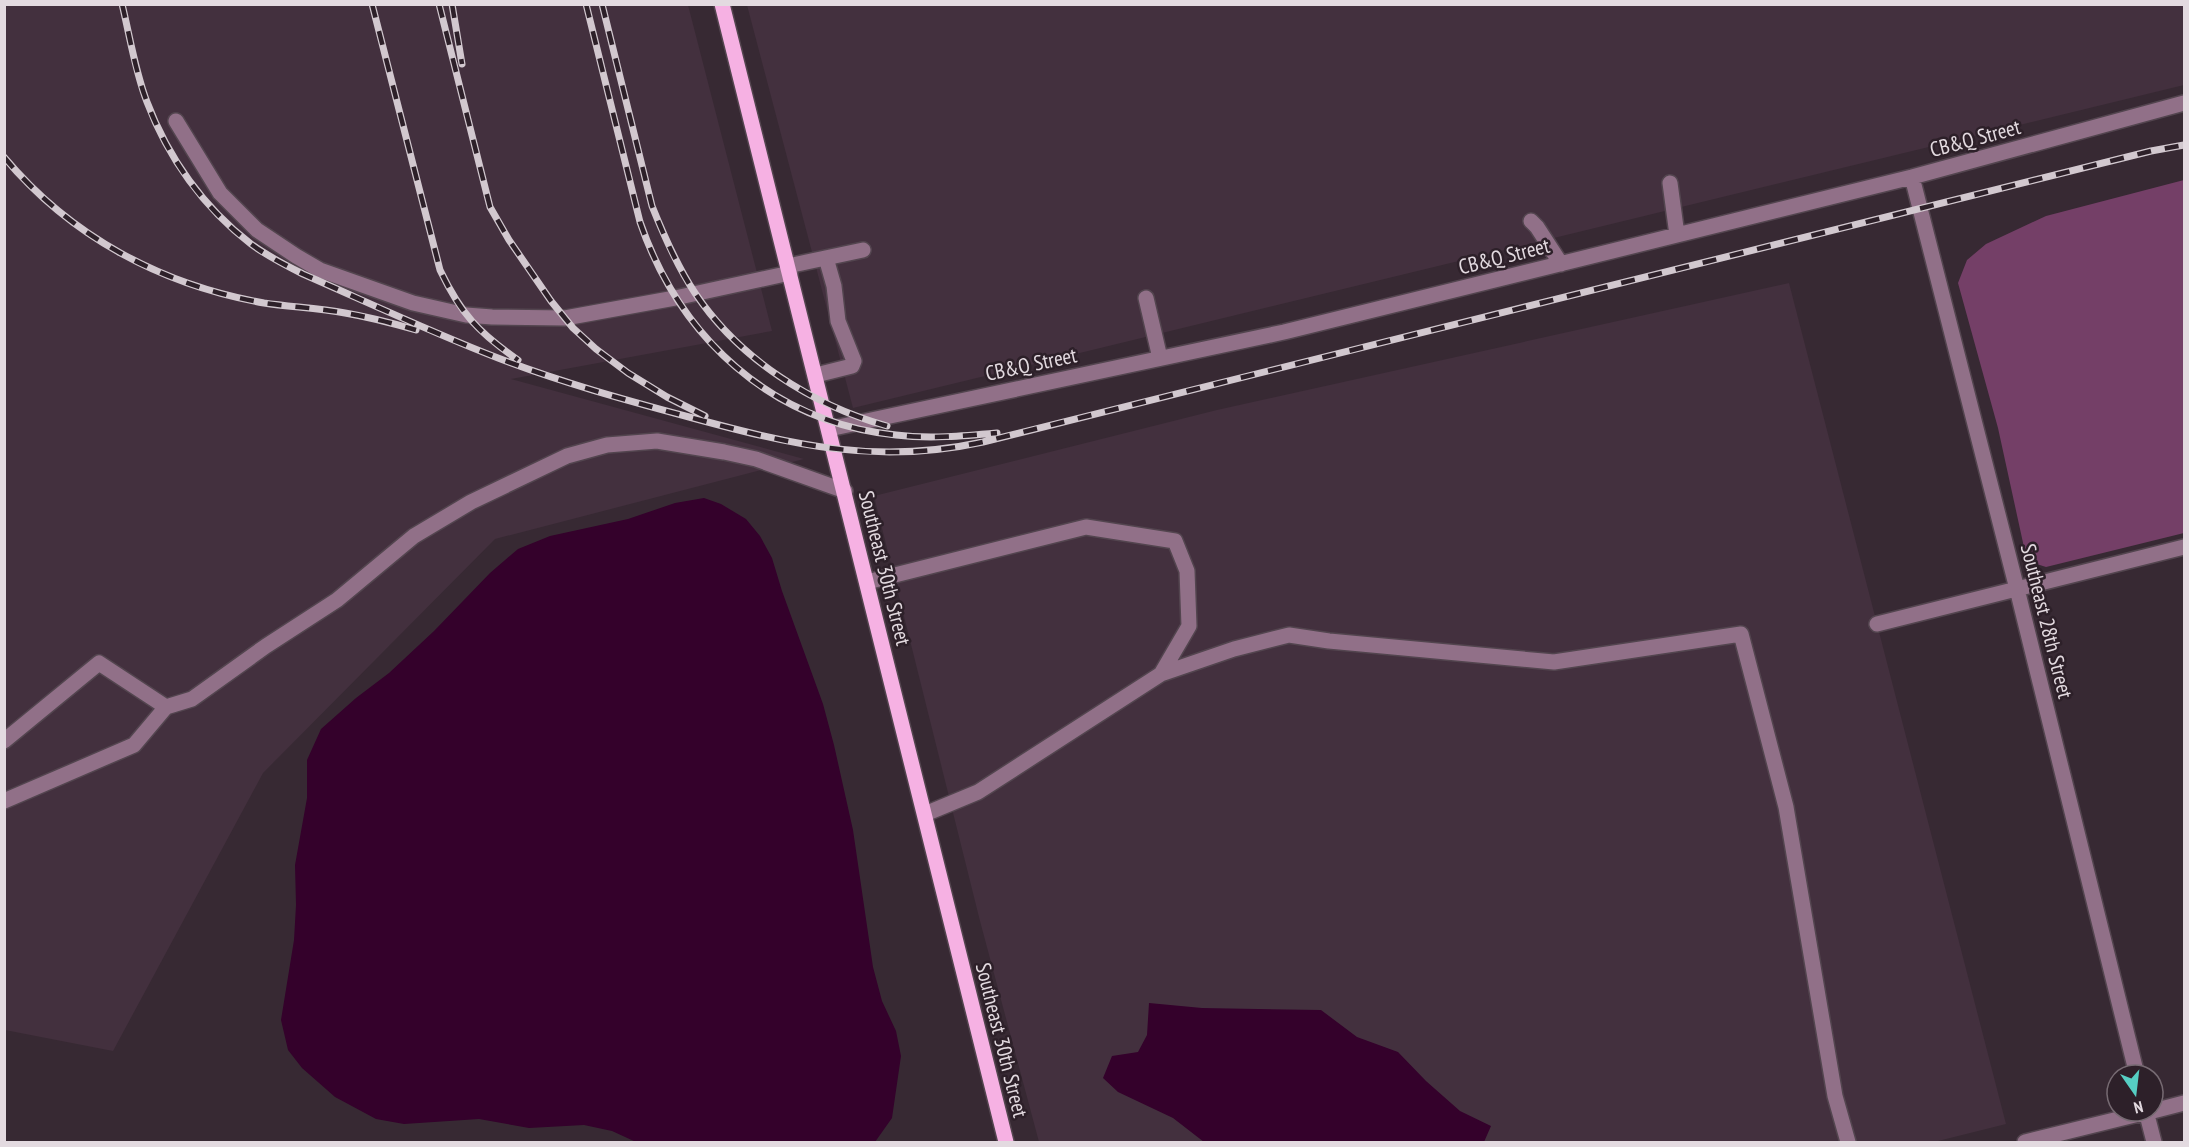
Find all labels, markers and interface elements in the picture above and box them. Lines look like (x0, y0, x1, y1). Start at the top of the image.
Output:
street label: CB&Q Street (1927, 113, 2023, 163)
street label: CB&Q Street (1456, 232, 1552, 280)
street label: CB&Q Street (983, 341, 1079, 387)
street label: Southeast 30th Street (853, 488, 917, 648)
street label: Southeast 28th Street (2015, 541, 2079, 701)
street label: Southeast 30th Street (970, 960, 1034, 1120)
north arrow (2105, 1063, 2165, 1123)
text: N (2132, 1097, 2145, 1118)

